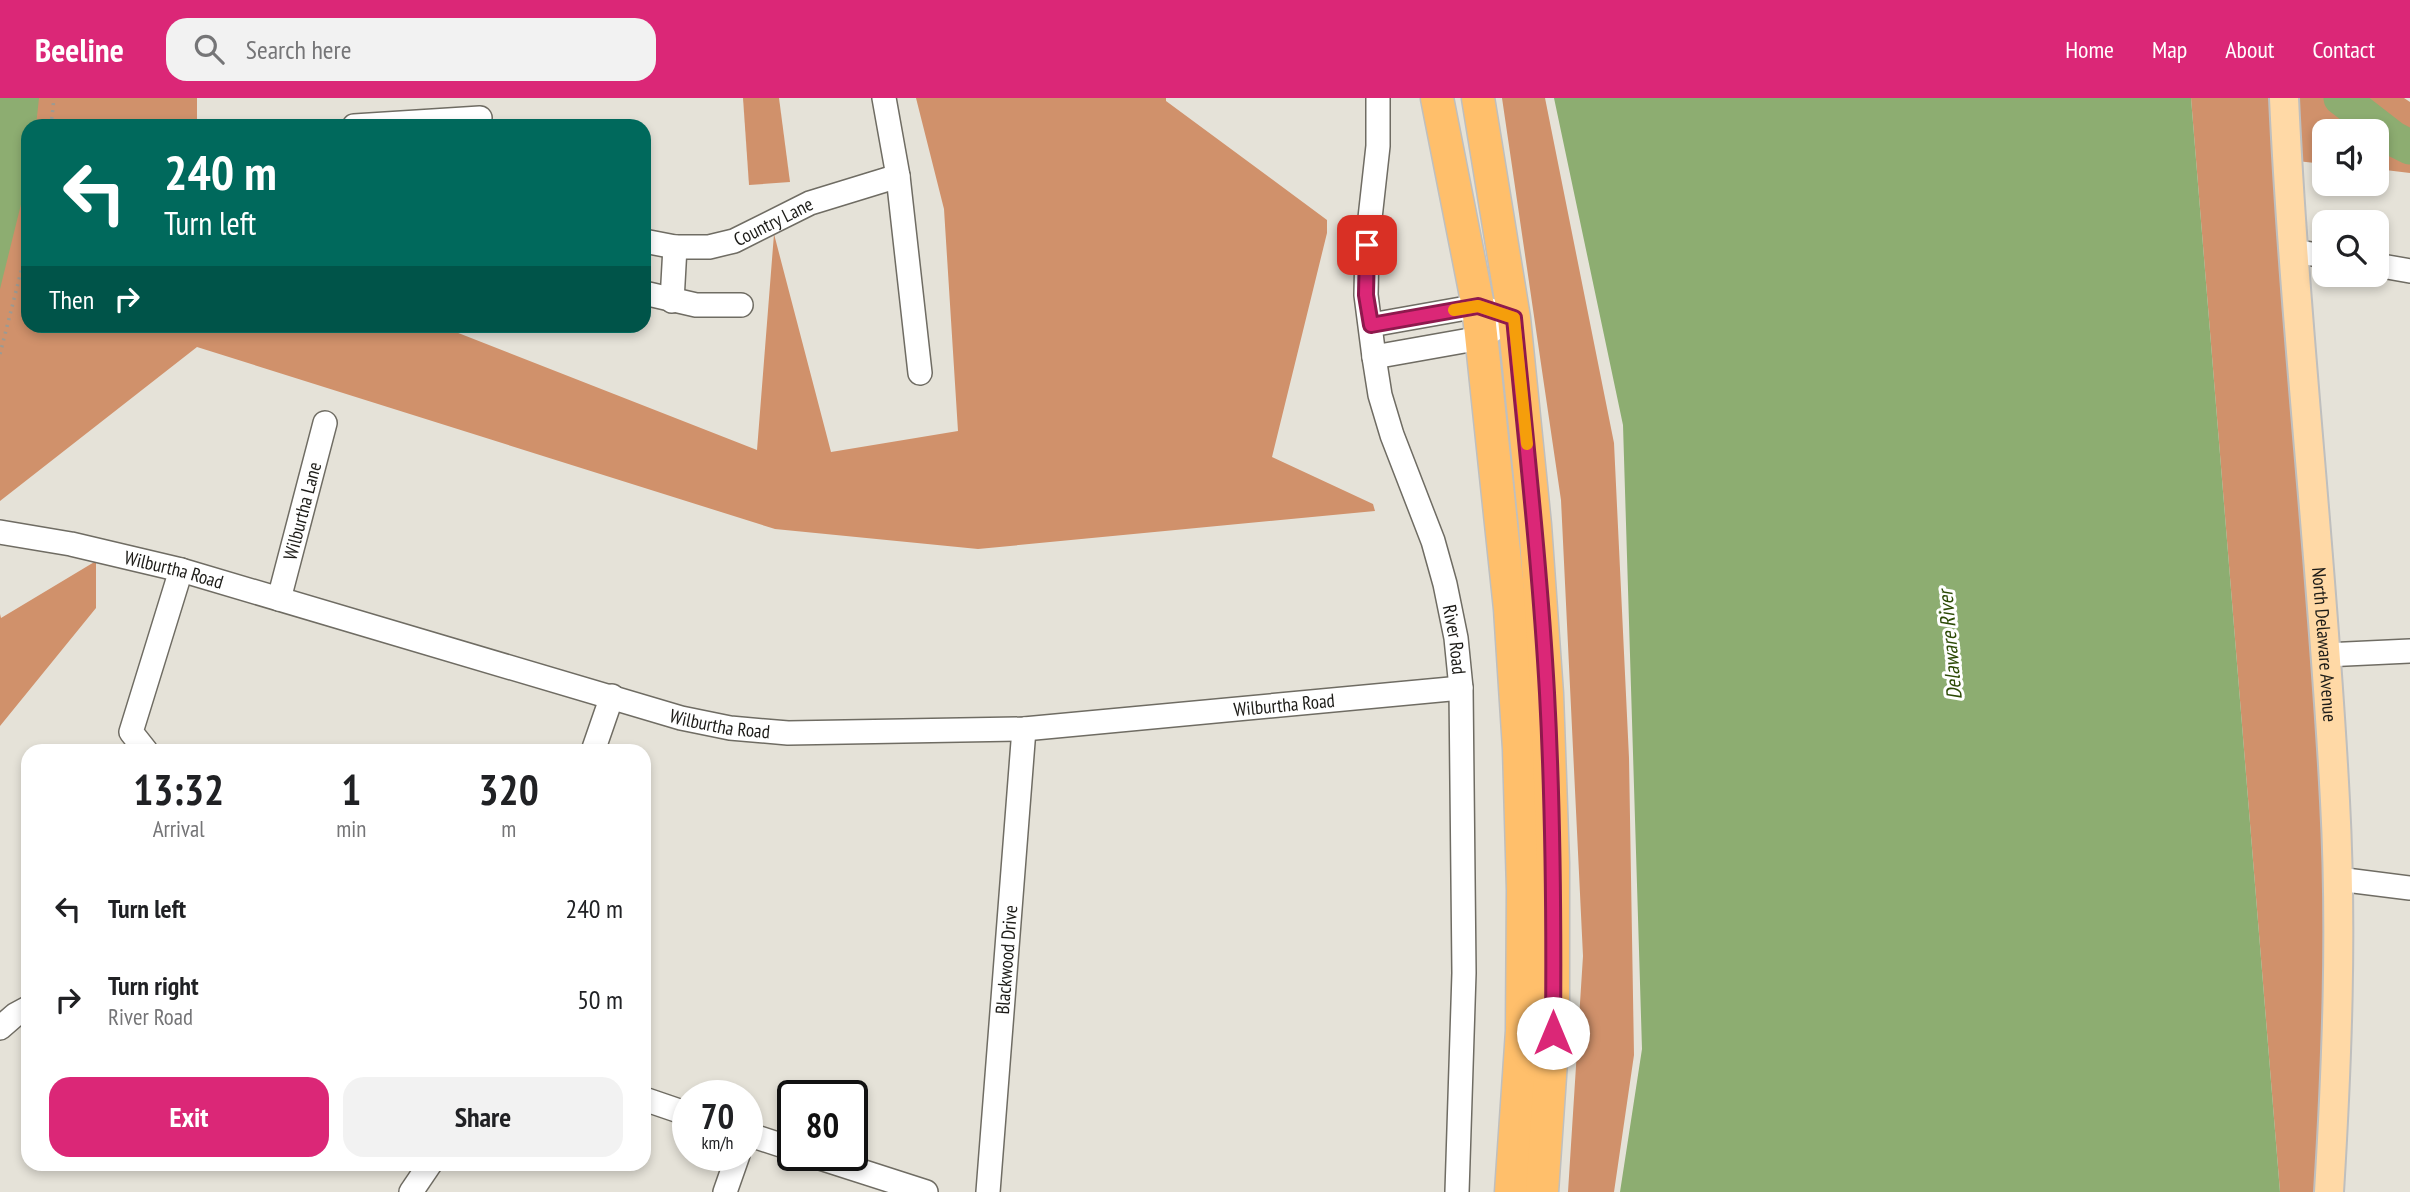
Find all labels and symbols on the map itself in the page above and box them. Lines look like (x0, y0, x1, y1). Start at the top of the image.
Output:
street label: Country Lane (729, 192, 817, 251)
pin (1337, 215, 1397, 275)
street label: Wilburtha Lane (278, 459, 326, 562)
street label: Wilburtha Road (122, 545, 226, 594)
street label: North Delaware Avenue (2307, 566, 2342, 723)
water label: Delaware River (1931, 586, 1968, 701)
street label: River Road (1437, 602, 1472, 675)
street label: Wilburtha Road (1233, 688, 1336, 721)
street label: Wilburtha Road (667, 703, 771, 743)
street label: Blackwood Drive (990, 904, 1022, 1015)
position arrow (1516, 996, 1590, 1070)
speed limit sign: 80 (777, 1080, 868, 1171)

